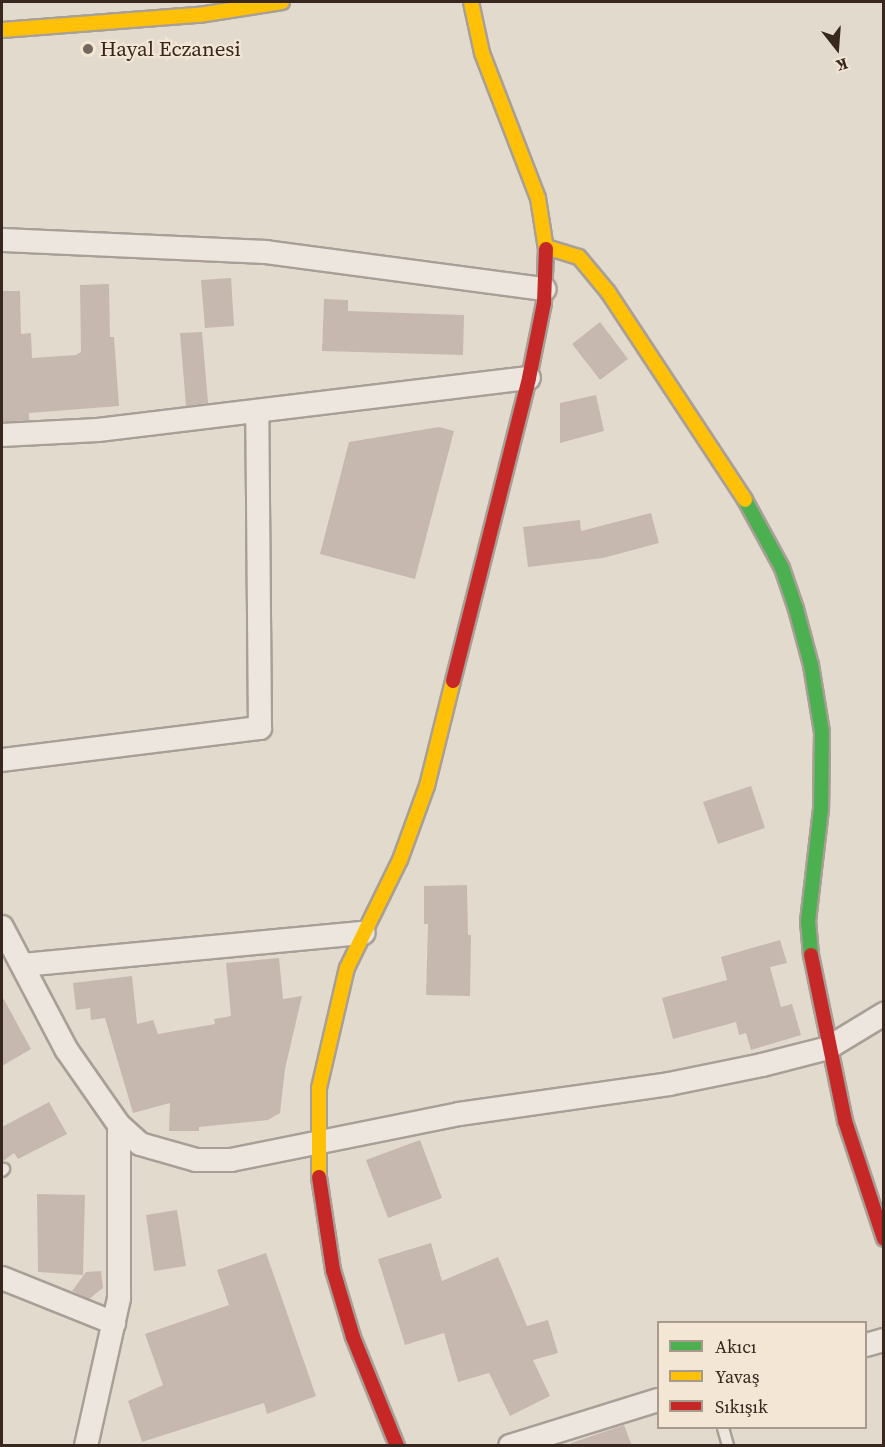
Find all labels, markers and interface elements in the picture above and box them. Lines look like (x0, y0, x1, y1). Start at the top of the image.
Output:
north arrow (807, 18, 867, 78)
place label: Hayal Eczanesi (100, 36, 241, 62)
marker: Hayal Eczanesi (81, 42, 95, 56)
text: K (834, 53, 851, 77)
legend (657, 1321, 867, 1429)
text: Akıcı (715, 1334, 756, 1359)
text: Yavaş (715, 1364, 760, 1389)
text: Sıkışık (715, 1394, 768, 1419)

